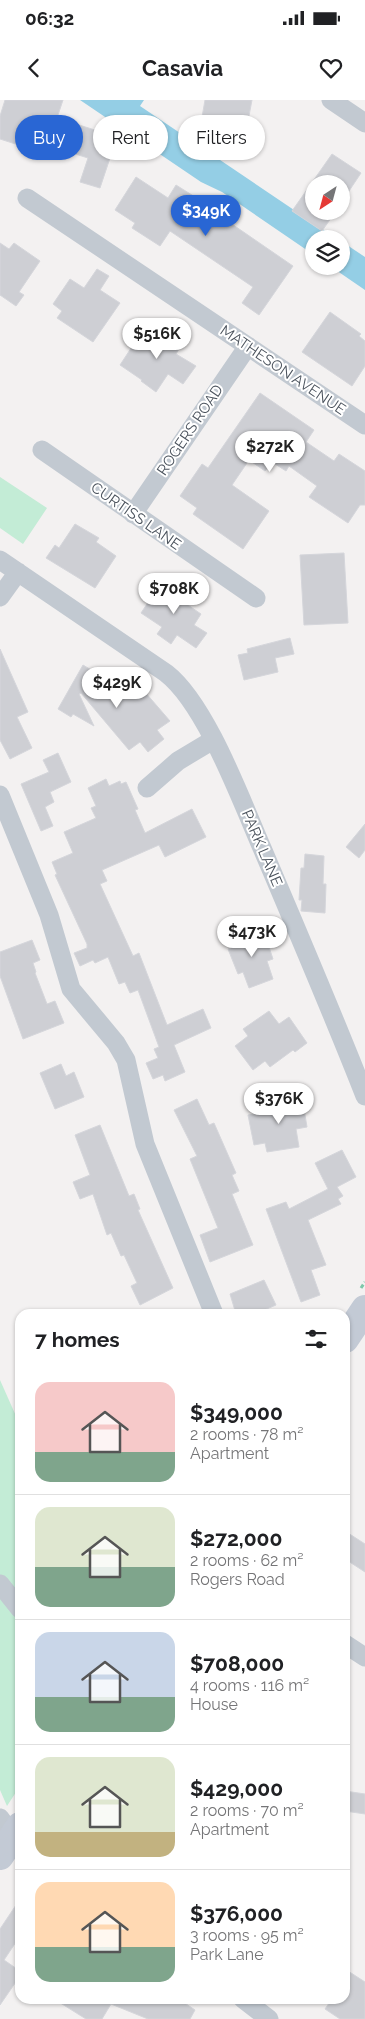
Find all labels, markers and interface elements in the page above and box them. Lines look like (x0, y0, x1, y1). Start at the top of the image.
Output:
text: 06:32 (25, 7, 74, 29)
icon: back (20, 54, 48, 82)
icon: heart (317, 54, 345, 82)
text: Casavia (142, 55, 223, 81)
chip: Buy (15, 115, 83, 160)
chip: Rent (93, 115, 168, 160)
chip: Filters (178, 115, 265, 160)
north arrow (305, 175, 350, 220)
map controls (305, 175, 350, 275)
pin: $349K (171, 194, 241, 237)
text: $349K (182, 201, 230, 220)
button: layers (305, 230, 350, 275)
pin: $516K (122, 318, 192, 360)
street label: MATHESON AVENUE (217, 321, 349, 419)
text: $516K (133, 324, 181, 343)
street label: ROGERS ROAD (153, 381, 227, 479)
pin: $272K (235, 430, 305, 473)
text: $272K (246, 437, 294, 456)
street label: CURTISS LANE (87, 478, 185, 554)
pin: $708K (139, 572, 209, 615)
text: $708K (149, 579, 199, 598)
pin: $429K (82, 666, 152, 709)
text: $429K (93, 673, 141, 692)
street label: PARK LANE (238, 807, 286, 889)
pin: $473K (217, 916, 287, 958)
text: $473K (228, 922, 276, 941)
pin: $376K (244, 1082, 314, 1125)
text: $376K (255, 1089, 303, 1108)
icon: filters (302, 1325, 330, 1353)
text: 7 homes (35, 1327, 120, 1352)
text: $349,000 (190, 1400, 283, 1425)
icon: home (75, 1402, 135, 1462)
text: 2 rooms · 78 m² (190, 1425, 303, 1444)
text: Apartment (190, 1444, 269, 1463)
text: $272,000 (190, 1526, 282, 1551)
icon: home (75, 1527, 135, 1587)
text: 2 rooms · 62 m² (190, 1551, 303, 1570)
text: Rogers Road (190, 1570, 285, 1589)
text: $708,000 (190, 1651, 284, 1676)
icon: home (75, 1652, 135, 1712)
text: 4 rooms · 116 m² (190, 1676, 309, 1695)
text: House (190, 1695, 238, 1714)
text: $429,000 (190, 1776, 283, 1801)
icon: home (75, 1777, 135, 1837)
text: 2 rooms · 70 m² (190, 1801, 304, 1820)
text: Apartment (190, 1820, 269, 1839)
text: $376,000 (190, 1901, 283, 1926)
icon: home (75, 1902, 135, 1962)
text: 3 rooms · 95 m² (190, 1926, 304, 1945)
text: Park Lane (190, 1945, 264, 1964)

